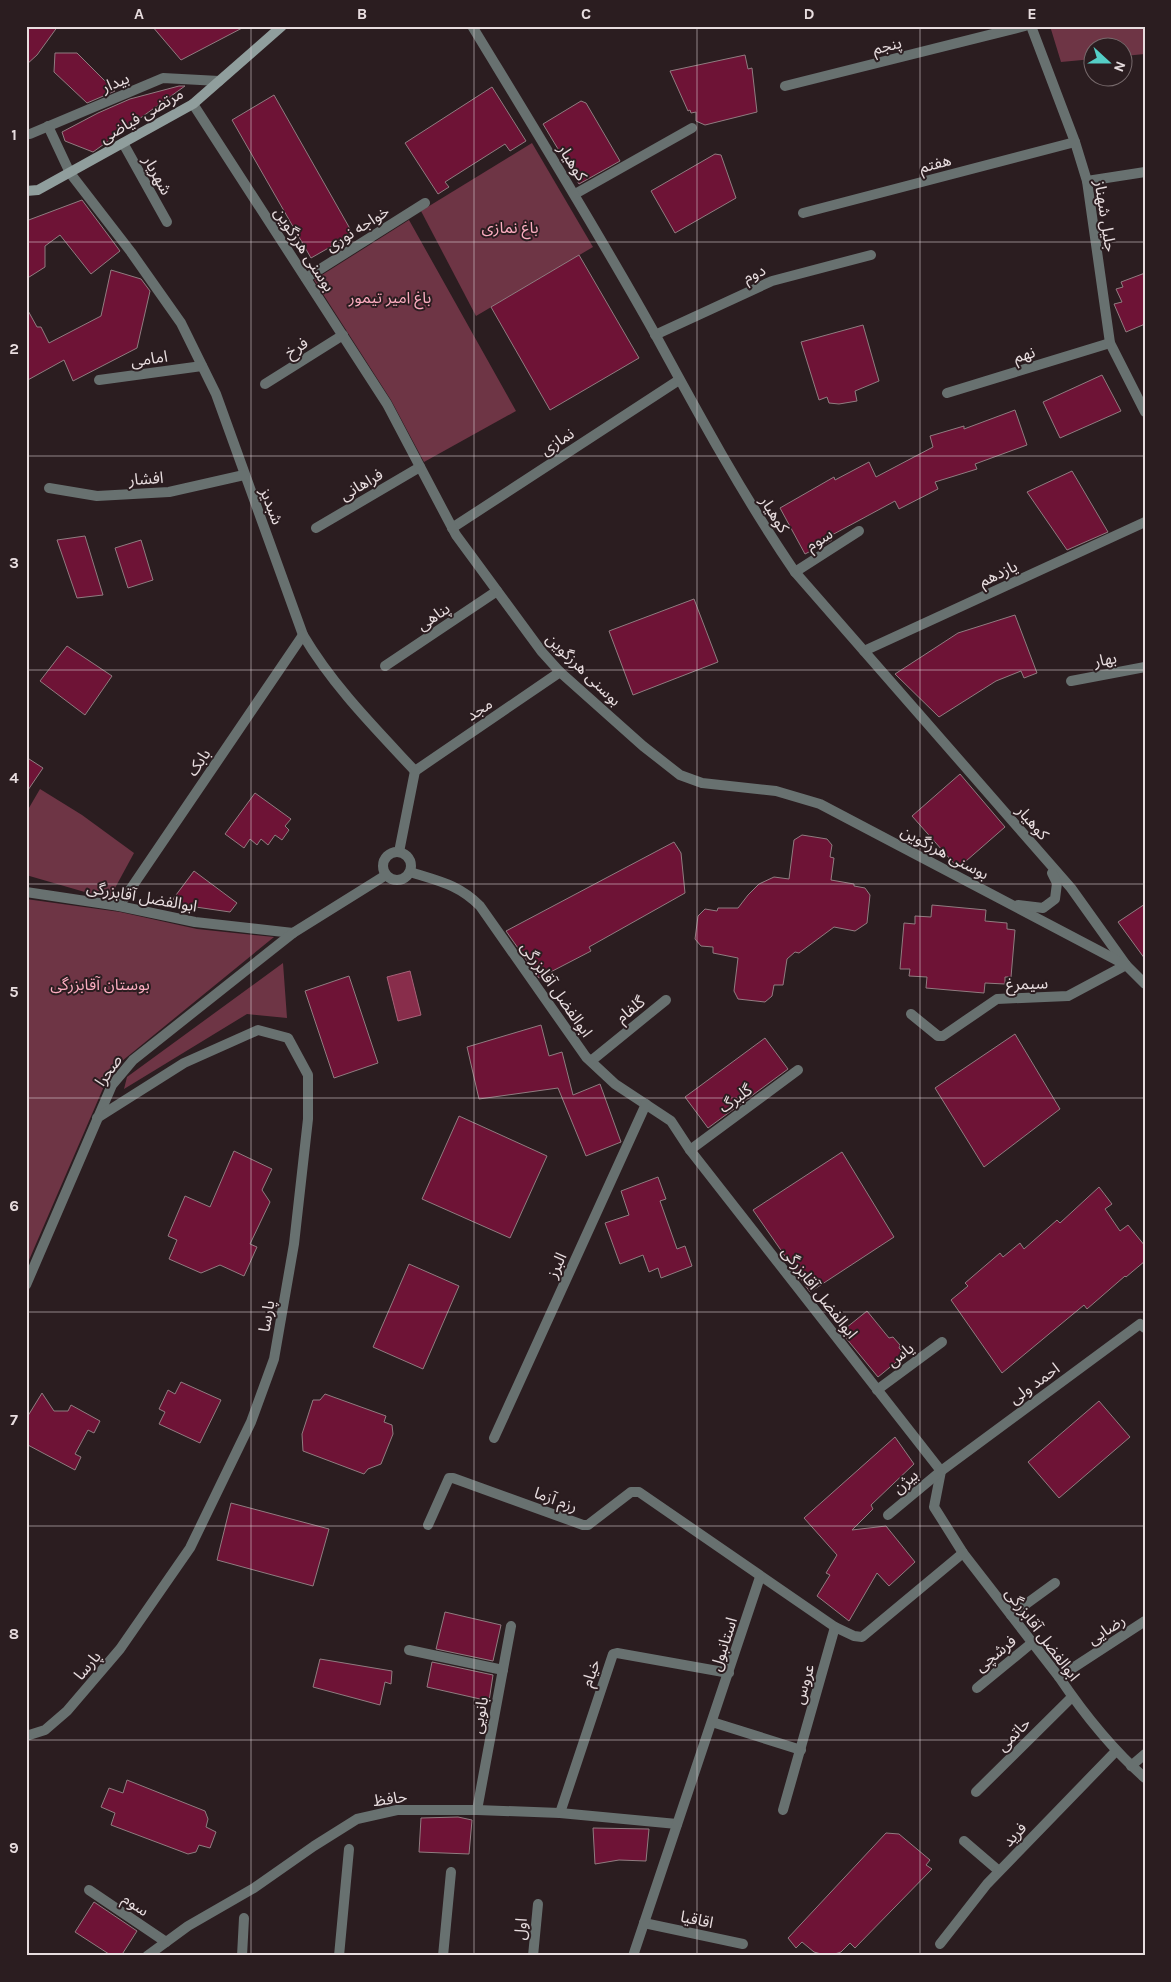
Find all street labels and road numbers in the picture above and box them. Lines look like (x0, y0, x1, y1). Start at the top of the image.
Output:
street label: پنجم (871, 33, 904, 61)
street label: بیدار (97, 68, 132, 97)
street label: مرتضی فیاضی (96, 84, 187, 147)
street label: کوهیار (553, 139, 591, 185)
street label: هفتم (917, 150, 954, 180)
street label: شهریار (139, 151, 176, 198)
street label: جلیل شهناز (1090, 178, 1121, 253)
street label: خواجه نوری (322, 201, 393, 255)
street label: بوسنی هرزگوین (270, 203, 339, 295)
street label: دوم (740, 260, 769, 289)
street label: فرخ (281, 333, 313, 364)
street label: نهم (1011, 342, 1038, 370)
street label: امامی (129, 347, 169, 370)
street label: نمازی (537, 424, 578, 459)
street label: فراهانی (336, 464, 386, 504)
street label: افشار (127, 468, 164, 489)
street label: شبدیز (256, 484, 287, 527)
street label: کوهیار (755, 491, 793, 537)
street label: سوم (802, 524, 838, 557)
street label: یازدهم (976, 556, 1022, 593)
street label: پناهی (413, 599, 454, 635)
street label: بوسنی هرزگوین (542, 629, 625, 710)
street label: بهار (1091, 648, 1118, 671)
street label: مجد (463, 694, 496, 725)
street label: بابک (182, 745, 214, 780)
street label: کوهیار (1012, 800, 1053, 844)
street label: بوسنی هرزگوین (898, 821, 992, 884)
street label: ابوالفضل آقابزرگی (85, 877, 199, 916)
street label: ابوالفضل آقابزرگی (517, 938, 597, 1041)
street label: سیمرغ (1006, 973, 1049, 997)
street label: گلفام (612, 992, 651, 1029)
street label: صحرا (91, 1051, 126, 1090)
street label: گلبرگ (715, 1080, 756, 1117)
street label: ابوالفضل آقابزرگی (778, 1242, 862, 1342)
street label: البرز (542, 1250, 570, 1282)
street label: پارسا (254, 1299, 280, 1334)
street label: یاس (883, 1338, 918, 1371)
street label: احمد ولی (1005, 1359, 1063, 1408)
street label: بیژن (889, 1465, 922, 1498)
street label: رزم آزما (531, 1483, 580, 1519)
street label: ابوالفضل آقابزرگی (1001, 1584, 1084, 1685)
street label: رضایی (1084, 1610, 1129, 1649)
street label: استانبول (706, 1615, 742, 1674)
street label: فرشچی (971, 1631, 1020, 1677)
street label: پارسا (70, 1647, 106, 1684)
street label: خیام (577, 1657, 607, 1690)
street label: عروس (789, 1662, 818, 1706)
street label: بانویی (467, 1695, 492, 1735)
street label: حاتمی (993, 1714, 1034, 1755)
street label: حافظ (372, 1787, 408, 1810)
street label: فرید (998, 1818, 1030, 1850)
street label: سوم (117, 1889, 153, 1923)
street label: اقاقیا (679, 1907, 715, 1932)
street label: اول (510, 1917, 532, 1941)

